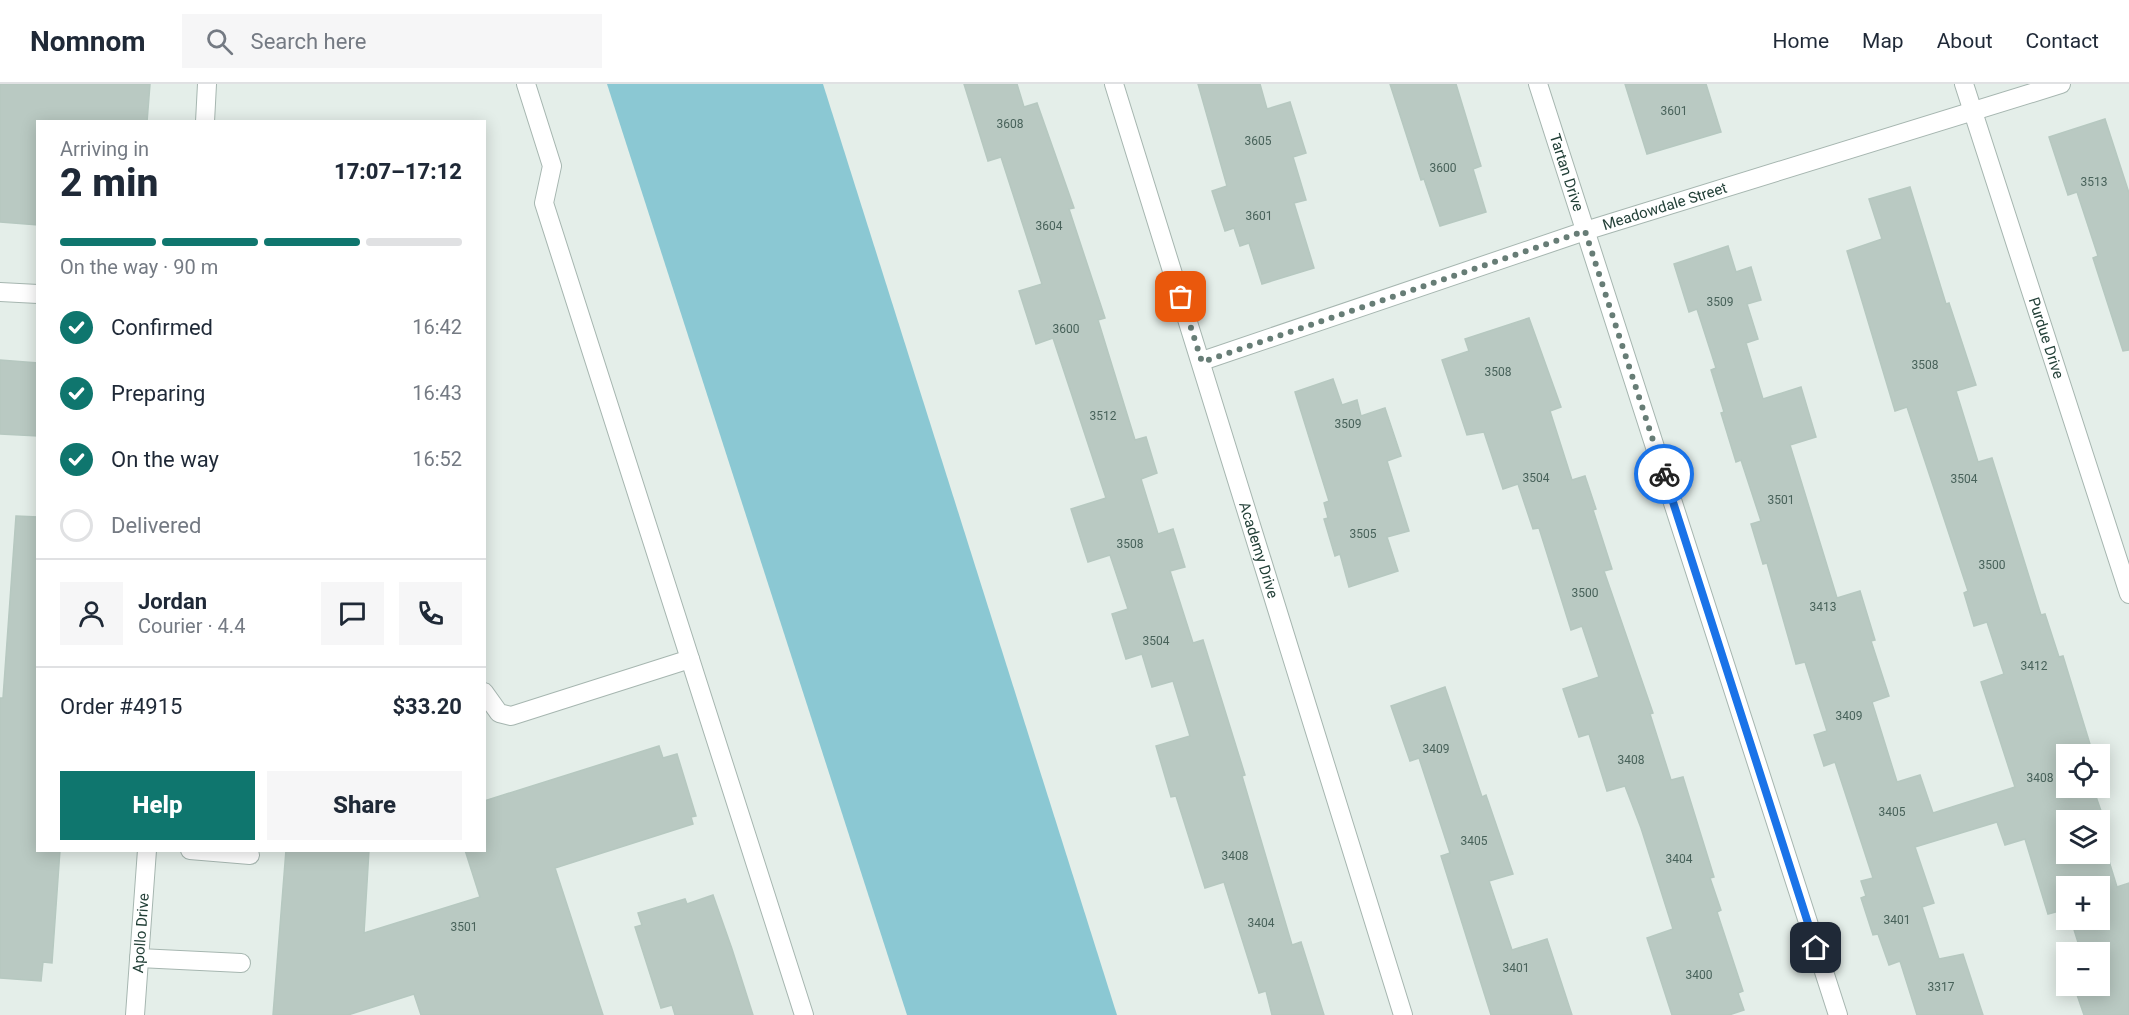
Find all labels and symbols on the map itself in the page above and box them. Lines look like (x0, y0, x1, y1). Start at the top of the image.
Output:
house number: 3601 (1661, 104, 1687, 118)
house number: 3608 (997, 117, 1024, 131)
street label: Tartan Drive (1546, 131, 1587, 214)
house number: 3605 (1245, 134, 1272, 148)
house number: 3600 (1430, 161, 1457, 175)
house number: 3513 (2081, 175, 2107, 189)
street label: Meadowdale Street (1600, 179, 1729, 234)
house number: 3601 (1246, 209, 1272, 223)
house number: 3604 (1036, 219, 1063, 233)
pin (1155, 271, 1206, 322)
house number: 3509 (1707, 295, 1733, 309)
street label: Purdue Drive (2025, 295, 2068, 381)
house number: 3600 (1053, 322, 1080, 336)
house number: 3508 (1912, 358, 1939, 372)
house number: 3508 (1485, 365, 1512, 379)
house number: 3512 (1090, 409, 1117, 423)
house number: 3509 (1335, 417, 1361, 431)
courier (1634, 444, 1694, 504)
house number: 3504 (1523, 471, 1550, 485)
house number: 3504 (1951, 472, 1978, 486)
house number: 3501 (1768, 493, 1794, 507)
street label: Academy Drive (1235, 500, 1282, 601)
house number: 3505 (1350, 527, 1377, 541)
house number: 3508 (1117, 537, 1144, 551)
house number: 3500 (1979, 558, 2006, 572)
house number: 3500 (1572, 586, 1599, 600)
house number: 3413 (1810, 600, 1836, 614)
house number: 3504 (1143, 634, 1170, 648)
house number: 3412 (2021, 659, 2048, 673)
house number: 3409 (1836, 709, 1862, 723)
house number: 3409 (1423, 742, 1449, 756)
house number: 3408 (1618, 753, 1645, 767)
house number: 3408 (2027, 771, 2054, 785)
house number: 3405 (1879, 805, 1906, 819)
house number: 3405 (1461, 834, 1488, 848)
house number: 3408 (1222, 849, 1249, 863)
house number: 3404 (1666, 852, 1693, 866)
street label: Apollo Drive (129, 893, 153, 974)
house number: 3401 (1884, 913, 1910, 927)
house number: 3404 (1248, 916, 1275, 930)
house number: 3501 (451, 920, 477, 934)
pin (1790, 922, 1841, 973)
house number: 3401 (1503, 961, 1529, 975)
house number: 3400 (1686, 968, 1713, 982)
house number: 3317 (1928, 980, 1955, 994)

